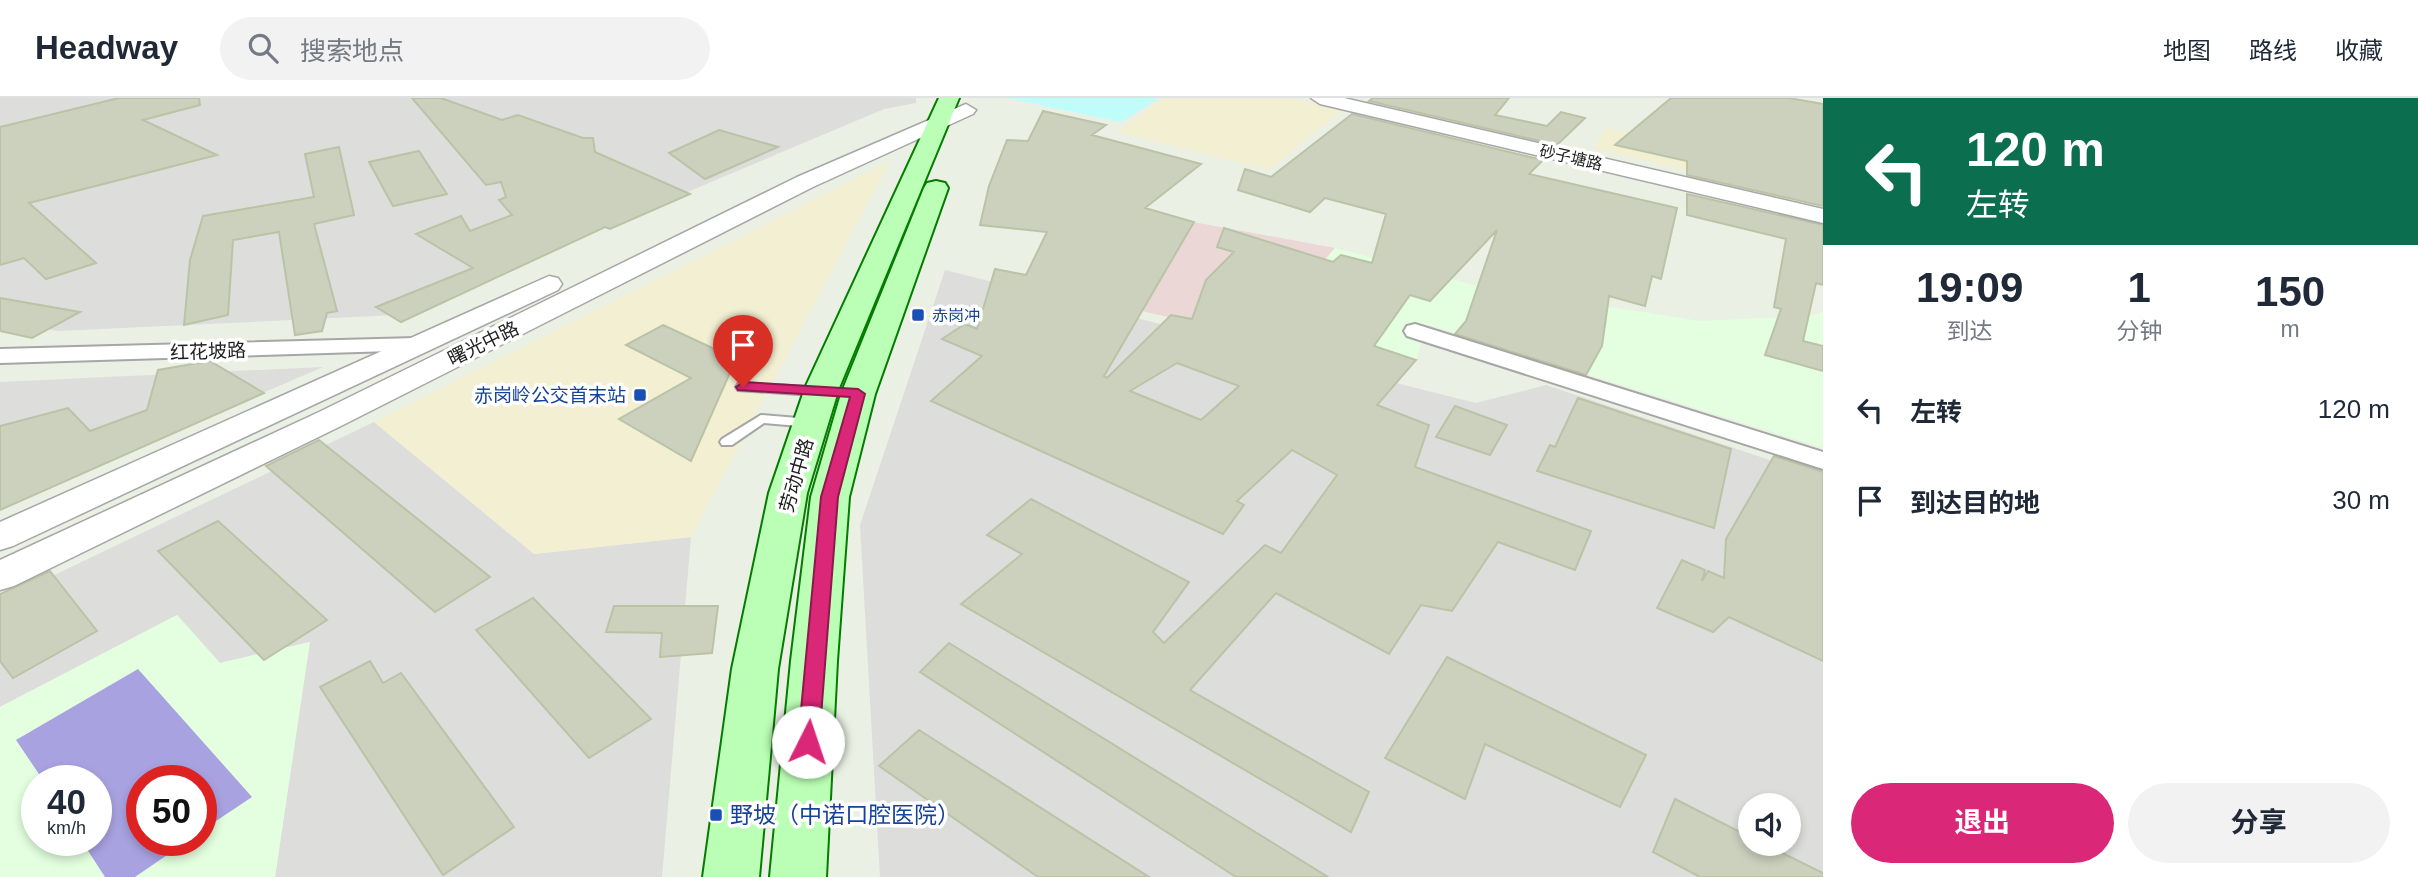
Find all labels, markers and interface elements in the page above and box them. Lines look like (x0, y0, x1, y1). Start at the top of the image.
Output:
search box (220, 17, 710, 80)
text: Headway (35, 29, 178, 66)
icon: search (244, 29, 282, 67)
text: 搜索地点 (300, 36, 404, 66)
text: 地图 (2163, 37, 2211, 64)
text: 路线 (2249, 37, 2297, 64)
text: 收藏 (2335, 37, 2383, 64)
text: 120 m (1966, 122, 2105, 176)
icon: left (1851, 126, 1942, 217)
street label: 砂子塘路 (1538, 142, 1604, 173)
text: 左转 (1966, 187, 2030, 223)
text: 19:09 (1916, 264, 2023, 311)
text: 1 (2127, 264, 2151, 311)
text: 150 (2255, 268, 2325, 315)
marker: 赤岗冲 (910, 307, 926, 323)
place label: 赤岗冲 (932, 307, 980, 324)
pin (713, 315, 773, 387)
text: m (2281, 316, 2300, 342)
street label: 曙光中路 (444, 317, 522, 370)
text: 到达 (1947, 318, 1993, 344)
text: 分钟 (2116, 318, 2162, 344)
icon: arrive (724, 326, 762, 364)
street label: 红花坡路 (170, 340, 246, 363)
place label: 赤岗岭公交首末站 (474, 385, 626, 406)
marker: 赤岗岭公交首末站 (632, 387, 648, 403)
icon: left (1851, 391, 1889, 429)
text: 120 m (2318, 394, 2390, 424)
text: 左转 (1910, 397, 1962, 427)
street label: 劳动中路 (776, 436, 817, 515)
icon: arrive (1851, 482, 1889, 520)
text: 30 m (2332, 485, 2390, 515)
text: 到达目的地 (1910, 488, 2040, 518)
position arrow (771, 705, 845, 779)
speed limit sign: 50 (126, 765, 217, 856)
text: 40 (47, 782, 86, 821)
button: 退出 (1851, 783, 2114, 863)
button: 分享 (2128, 783, 2390, 863)
map controls (1738, 793, 1801, 856)
button: sound (1738, 793, 1801, 856)
place label: 野坡（中诺口腔医院） (730, 802, 960, 828)
marker: 野坡（中诺口腔医院） (708, 807, 724, 823)
text: km/h (47, 818, 86, 838)

